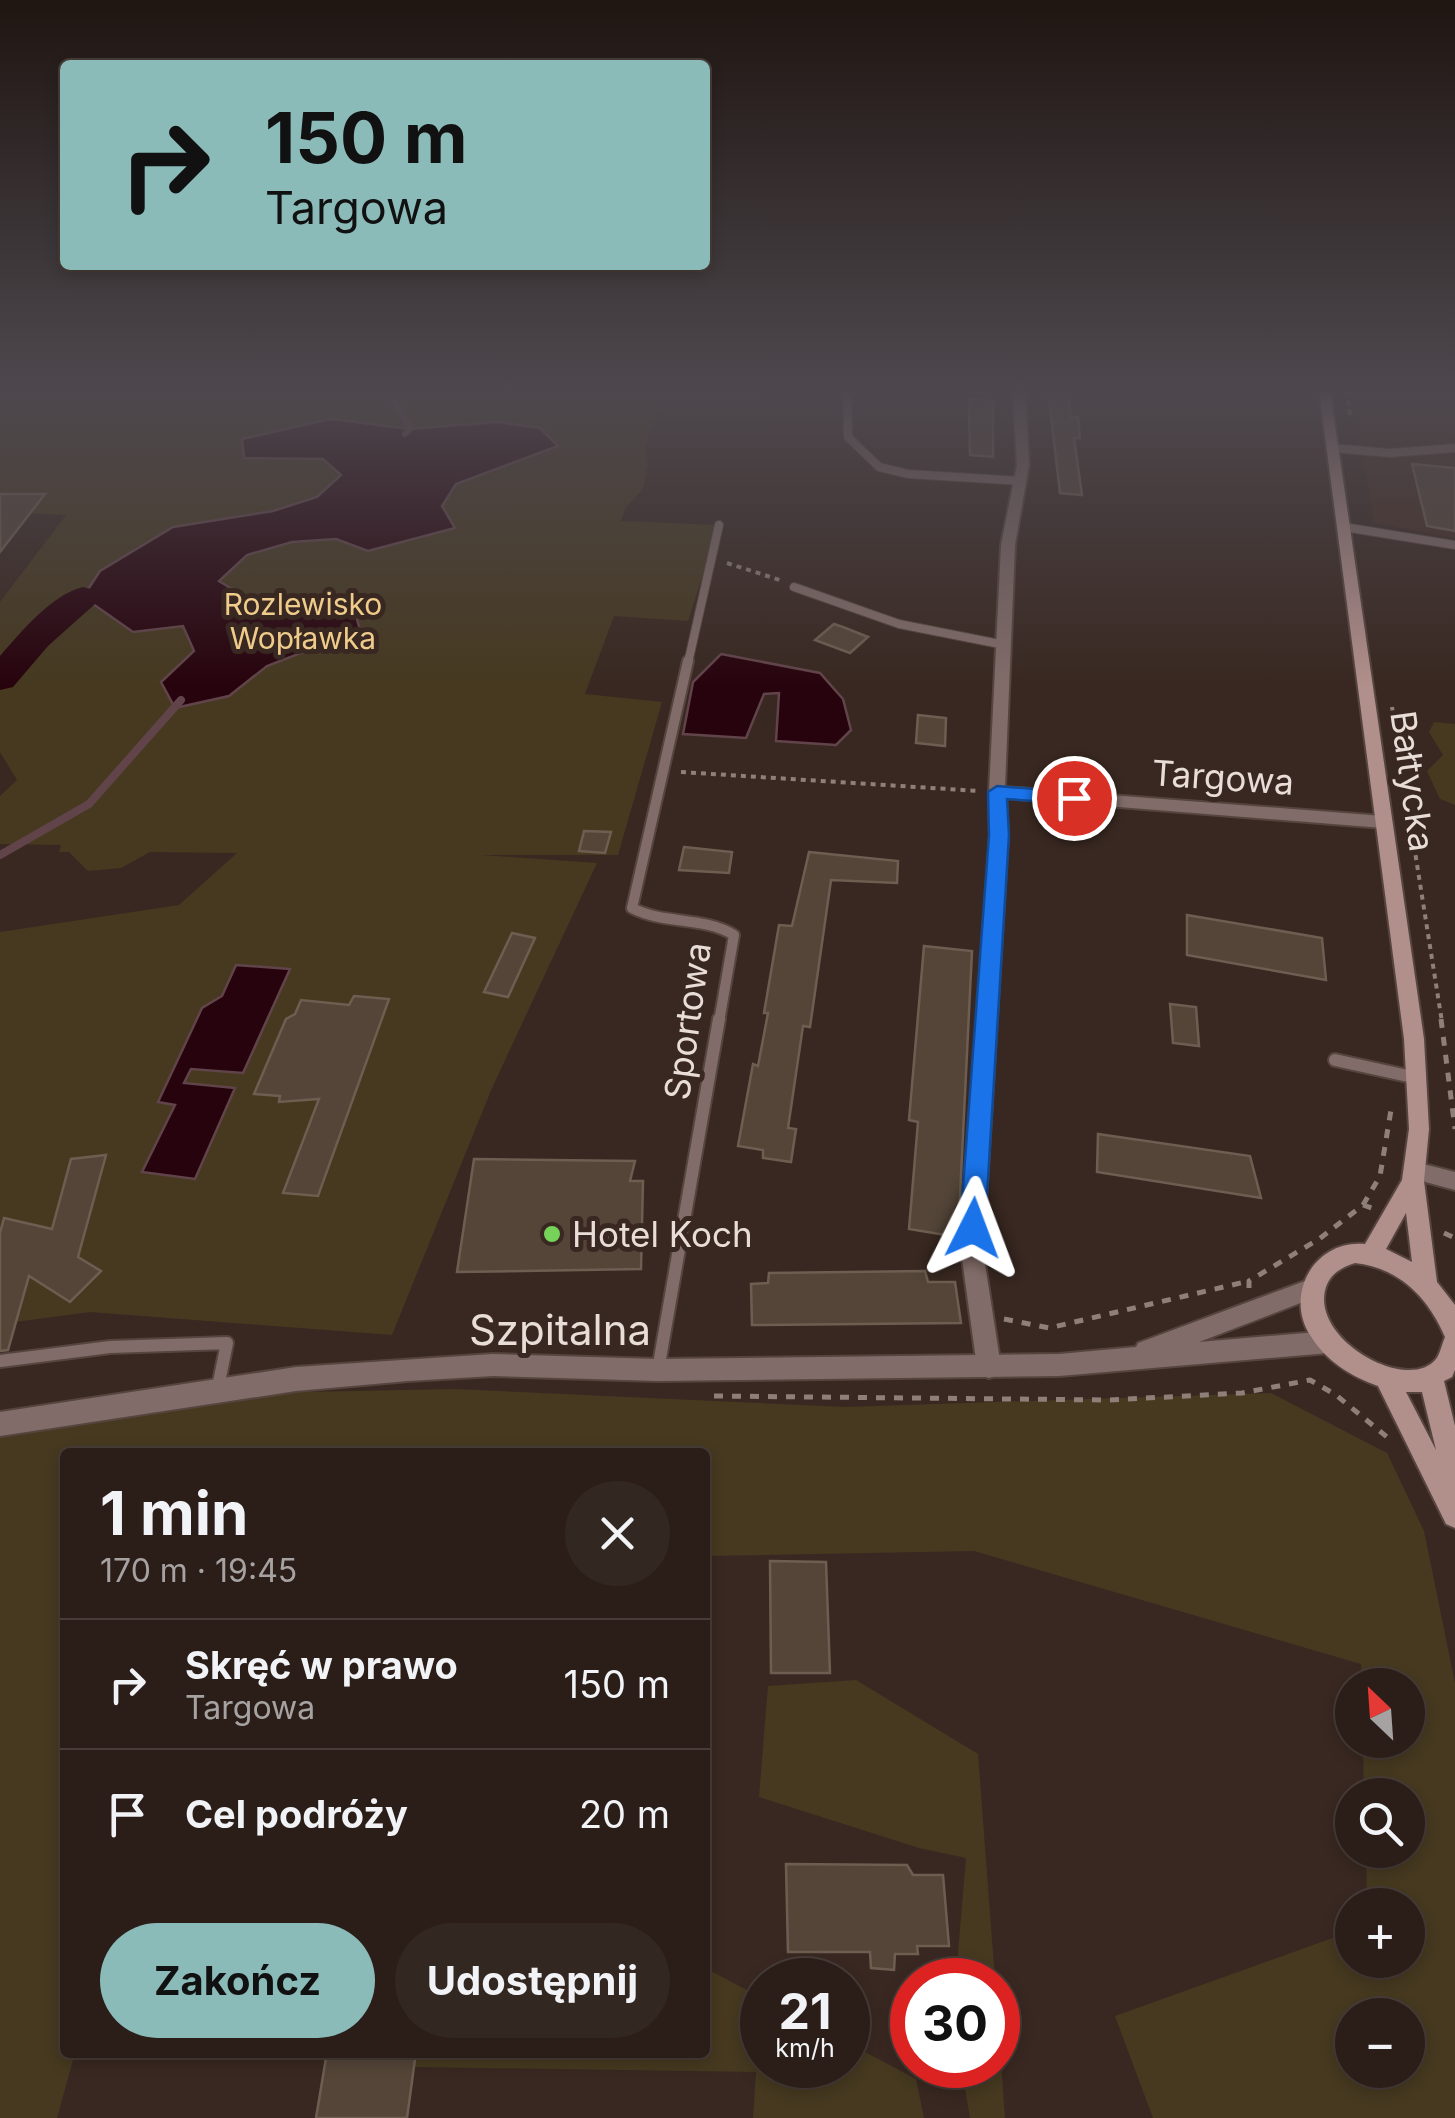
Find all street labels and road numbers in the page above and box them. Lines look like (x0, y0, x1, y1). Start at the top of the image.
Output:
street label: Bałtycka (1382, 708, 1444, 854)
street label: Targowa (1151, 751, 1295, 803)
street label: Sportowa (655, 940, 719, 1102)
street label: Szpitalna (469, 1304, 651, 1355)

